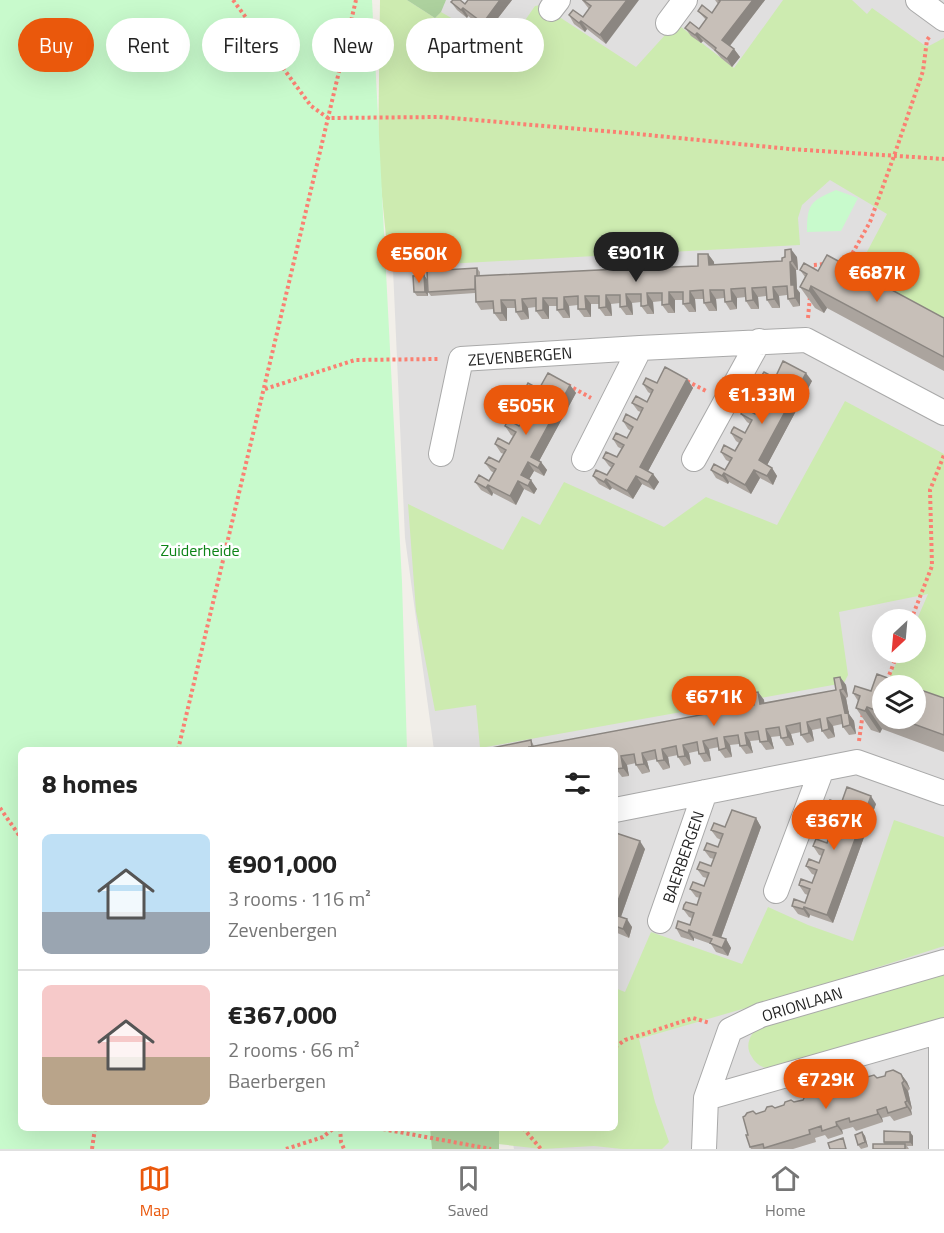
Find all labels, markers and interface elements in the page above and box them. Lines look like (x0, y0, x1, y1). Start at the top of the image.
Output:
chip: Buy (18, 18, 94, 72)
chip: Rent (106, 18, 190, 72)
chip: Filters (202, 18, 300, 72)
chip: New (312, 18, 394, 72)
chip: Apartment (406, 18, 544, 72)
pin: €901K (594, 232, 678, 283)
pin: €560K (377, 233, 461, 284)
text: €901K (608, 236, 664, 267)
text: €560K (391, 237, 447, 268)
pin: €687K (835, 252, 919, 303)
text: €687K (849, 256, 905, 287)
street label: ZEVENBERGEN (467, 340, 573, 372)
pin: €1.33M (713, 374, 811, 425)
text: €1.33M (728, 378, 796, 409)
pin: €505K (484, 385, 568, 436)
text: €505K (498, 389, 554, 420)
park label: Zuiderheide (160, 538, 240, 562)
north arrow (872, 609, 926, 663)
map controls (872, 609, 926, 729)
button: layers (872, 675, 926, 729)
pin: €671K (672, 676, 756, 727)
text: €671K (686, 680, 742, 711)
text: 8 homes (42, 764, 138, 803)
icon: filters (561, 767, 594, 800)
pin: €367K (792, 800, 876, 851)
text: €367K (806, 804, 862, 835)
street label: BAERBERGEN (656, 808, 710, 906)
text: €901,000 (228, 844, 337, 883)
icon: home (90, 858, 162, 930)
text: 3 rooms · 116 m² (228, 883, 371, 914)
text: Zevenbergen (228, 914, 337, 945)
street label: ORIONLAAN (759, 980, 845, 1028)
text: €367,000 (228, 995, 337, 1034)
icon: home (90, 1009, 162, 1081)
text: 2 rooms · 66 m² (228, 1034, 360, 1065)
pin: €729K (784, 1059, 868, 1110)
text: €729K (798, 1063, 854, 1094)
text: Baerbergen (228, 1065, 326, 1096)
tab: Map (138, 1162, 171, 1222)
tab: Saved (448, 1162, 489, 1222)
tab: Home (765, 1162, 806, 1222)

